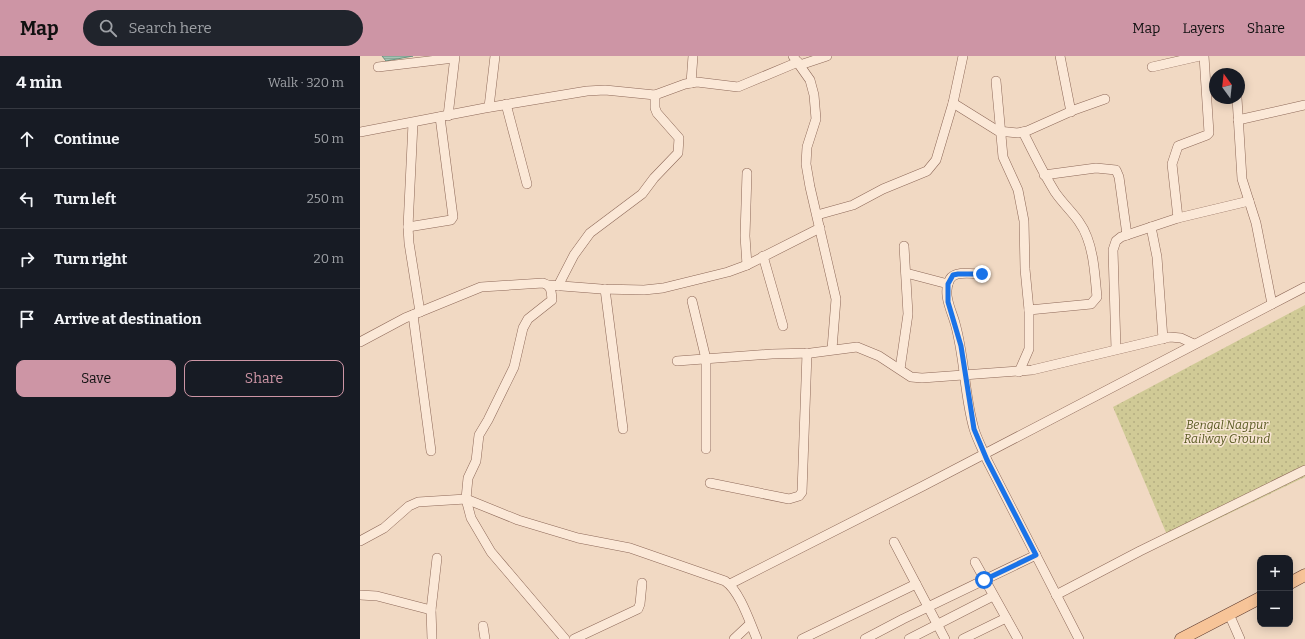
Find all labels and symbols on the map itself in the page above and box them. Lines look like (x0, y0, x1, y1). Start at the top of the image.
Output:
north arrow (1209, 68, 1245, 104)
route end (973, 265, 991, 283)
park label: Bengal Nagpur Railway Ground (1184, 418, 1270, 446)
route start (975, 571, 993, 589)

